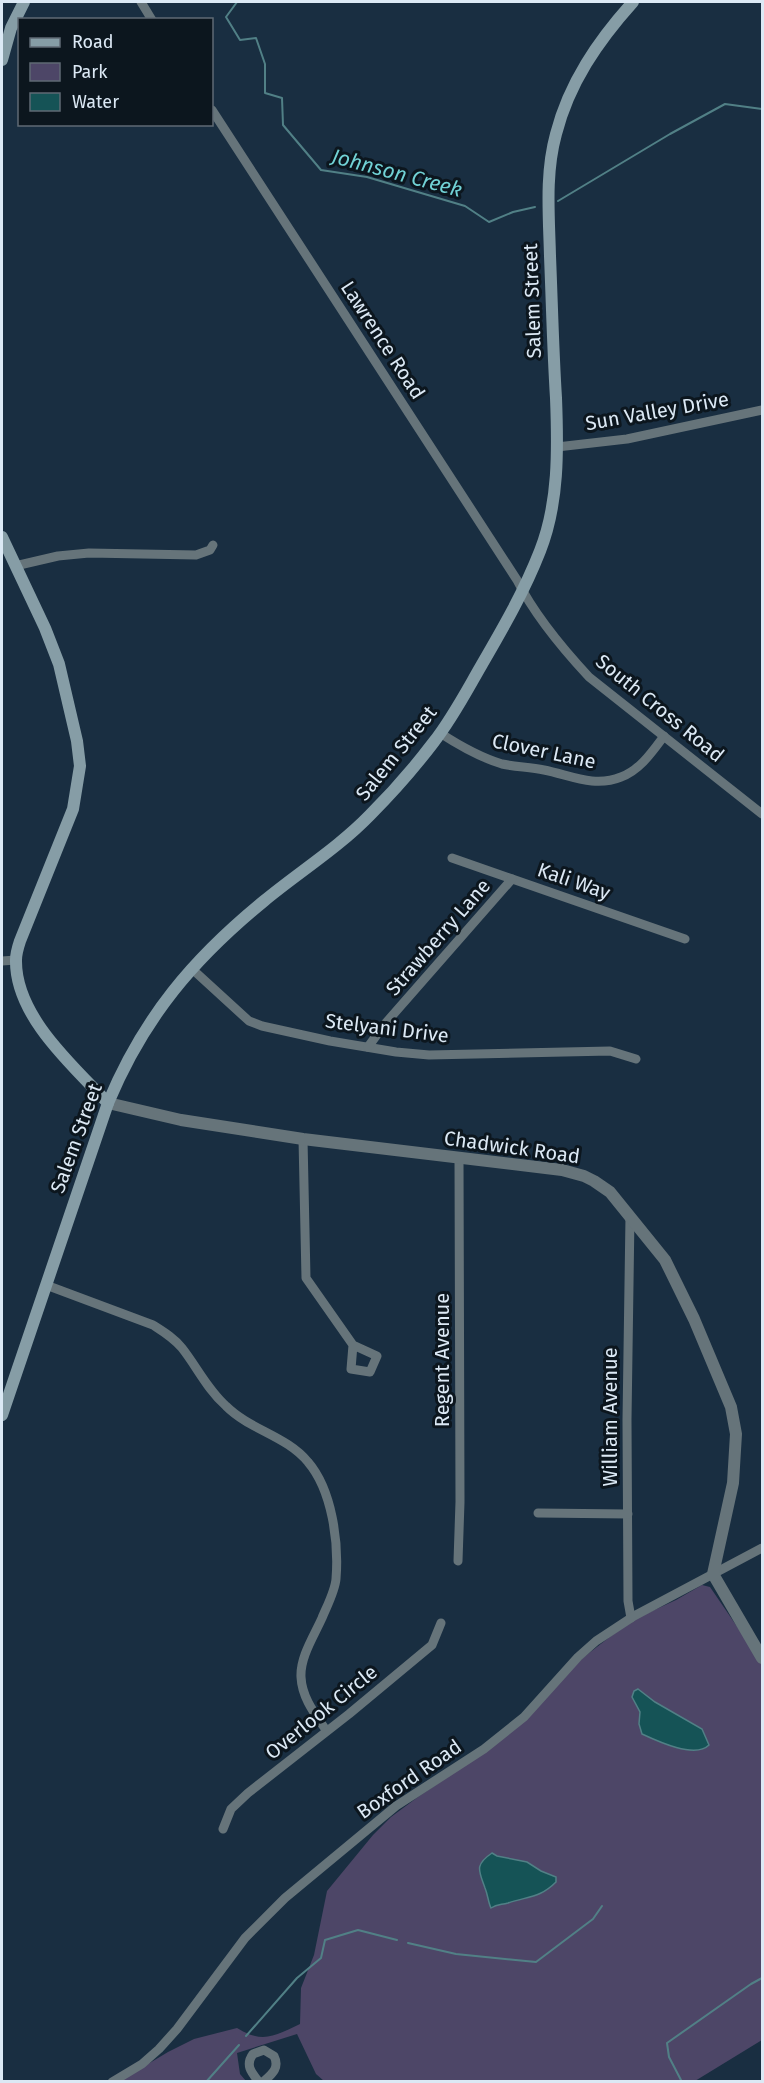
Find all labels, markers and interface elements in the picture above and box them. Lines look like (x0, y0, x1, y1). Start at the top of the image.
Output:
legend (18, 18, 213, 126)
text: Road (72, 31, 114, 53)
text: Park (72, 61, 108, 83)
text: Water (72, 91, 119, 113)
water label: Johnson Creek (328, 143, 465, 203)
street label: Salem Street (518, 242, 546, 359)
street label: Lawrence Road (336, 276, 430, 404)
street label: Sun Valley Drive (583, 387, 731, 435)
street label: South Cross Road (591, 649, 729, 767)
street label: Salem Street (351, 700, 442, 805)
street label: Clover Lane (490, 728, 598, 774)
street label: Kali Way (534, 857, 614, 905)
street label: Strawberry Lane (381, 874, 495, 1000)
street label: Stelyani Drive (324, 1009, 450, 1047)
street label: Salem Street (45, 1079, 107, 1196)
street label: Chadwick Road (443, 1126, 581, 1168)
street label: Regent Avenue (430, 1293, 454, 1427)
street label: William Avenue (598, 1347, 622, 1487)
street label: Overlook Circle (260, 1660, 382, 1764)
street label: Boxford Road (352, 1734, 466, 1824)

